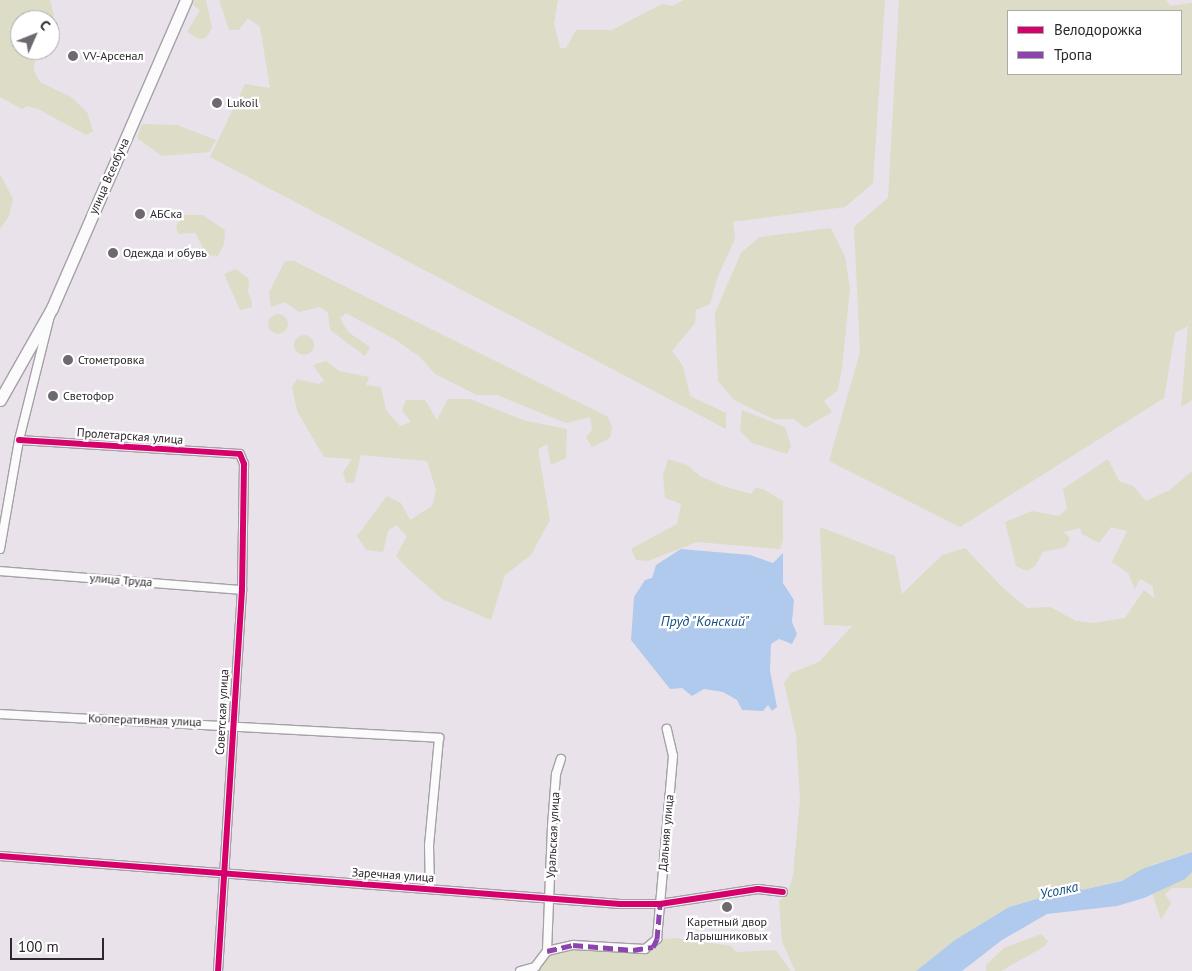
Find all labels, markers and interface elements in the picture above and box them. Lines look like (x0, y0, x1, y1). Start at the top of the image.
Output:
north arrow (10, 10, 60, 60)
legend (1007, 10, 1182, 75)
text: С (36, 16, 54, 34)
text: Велодорожка (1054, 20, 1142, 39)
text: Тропа (1054, 45, 1092, 64)
place label: VV-Арсенал (83, 49, 144, 63)
marker: VV-Арсенал (67, 50, 79, 62)
place label: Lukoil (227, 96, 258, 110)
marker: Lukoil (211, 97, 223, 109)
street label: улица Всеобуча (86, 136, 132, 216)
place label: АБСка (150, 207, 182, 221)
marker: АБСка (134, 208, 146, 220)
place label: Одежда и обувь (123, 246, 207, 260)
marker: Одежда и обувь (107, 247, 119, 259)
place label: Стометровка (78, 353, 144, 367)
marker: Стометровка (62, 354, 74, 366)
place label: Светофор (63, 389, 114, 403)
marker: Светофор (47, 390, 59, 402)
street label: Пролетарская улица (76, 425, 184, 447)
street label: улица Труда (89, 571, 153, 589)
water label: Пруд "Конский" (660, 613, 750, 629)
street label: Советская улица (213, 669, 231, 755)
street label: Кооперативная улица (88, 711, 202, 729)
street label: Уральская улица (544, 791, 562, 879)
street label: Дальняя улица (655, 794, 677, 872)
street label: Заречная улица (351, 865, 435, 885)
water label: Усолка (1038, 878, 1080, 902)
marker: Каретный двор Ларышниковых (721, 901, 733, 913)
place label: Каретный двор Ларышниковых (686, 915, 768, 943)
scale bar (12, 928, 106, 960)
text: 100 m (18, 937, 59, 956)

